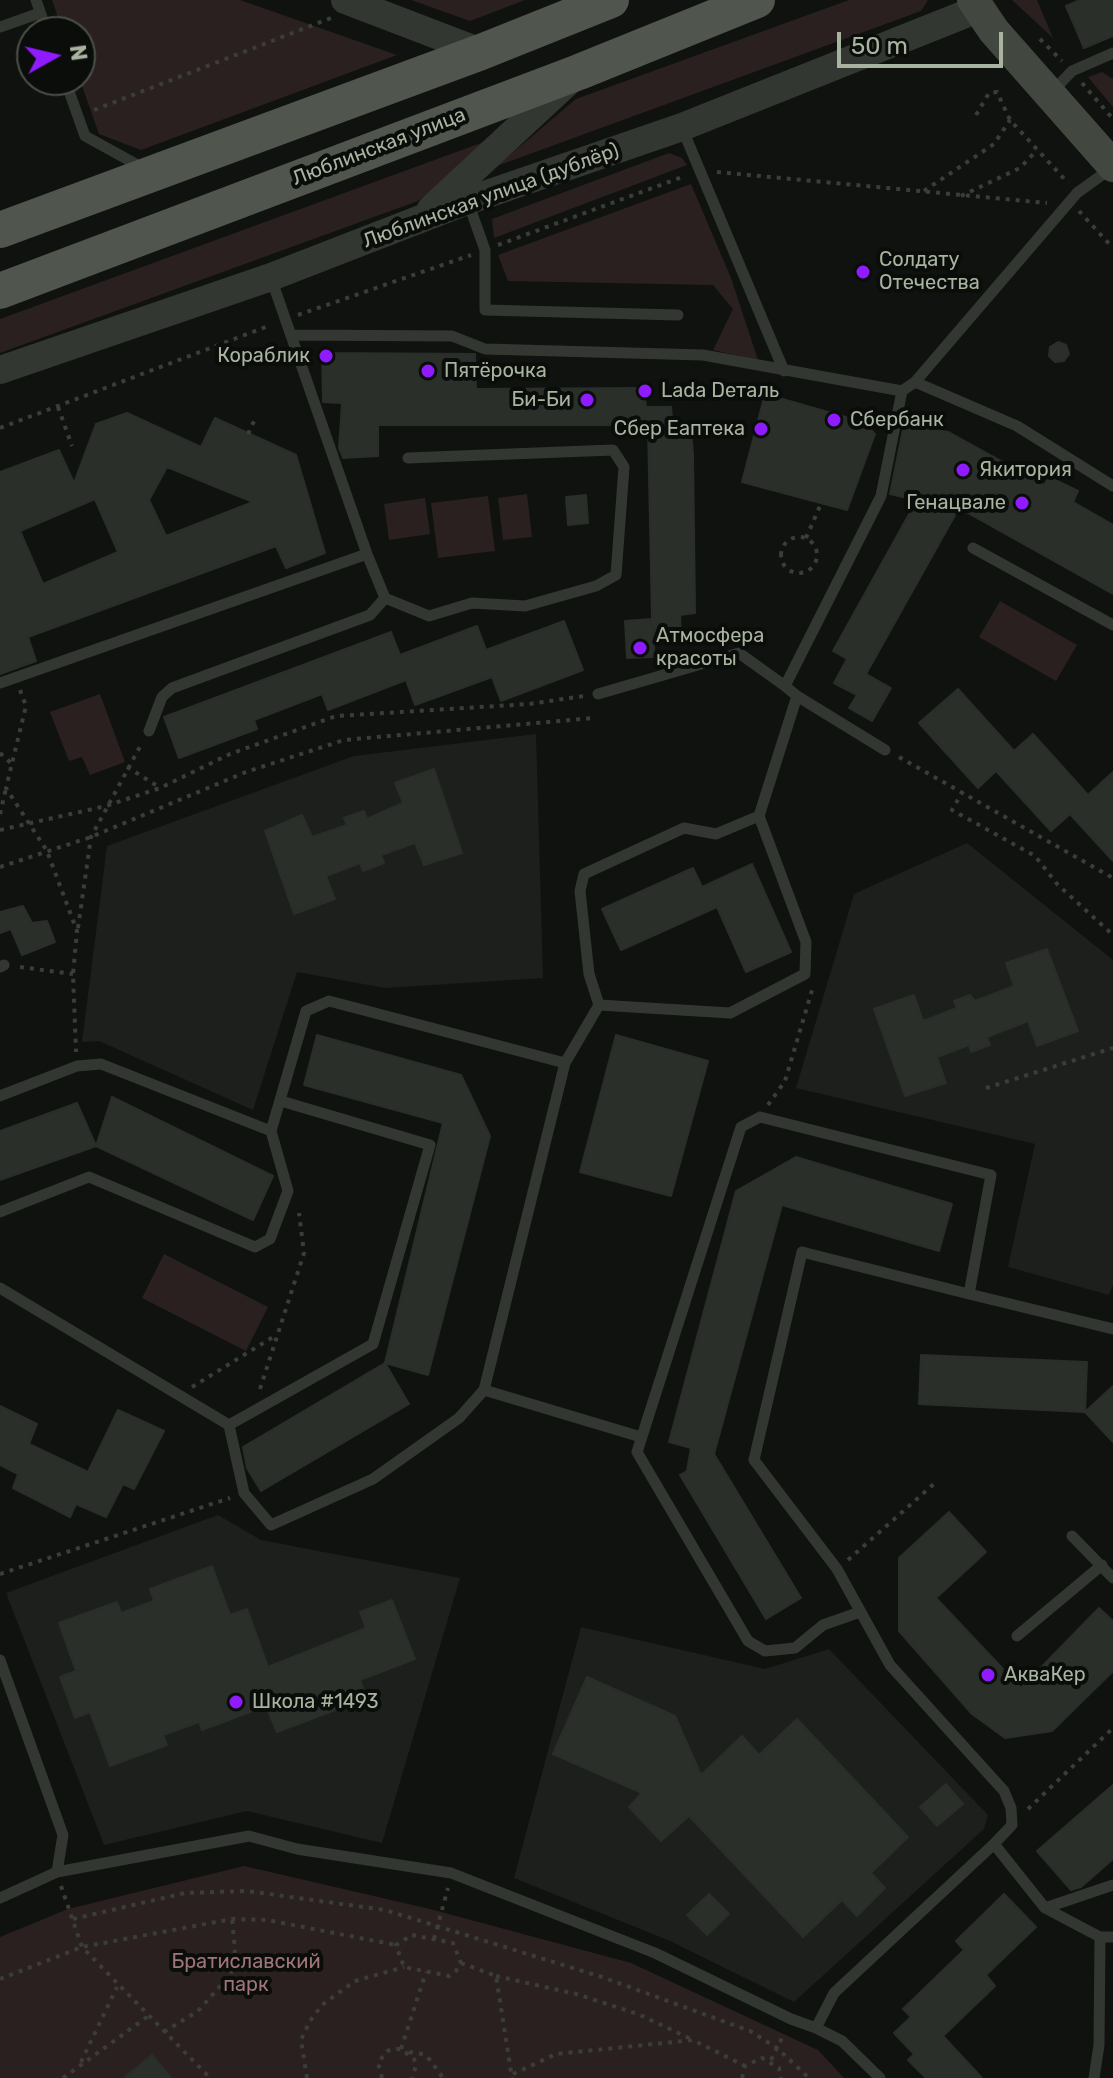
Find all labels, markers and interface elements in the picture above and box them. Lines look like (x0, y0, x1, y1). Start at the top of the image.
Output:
north arrow (16, 16, 96, 96)
scale bar (841, 16, 1007, 66)
text: 50 m (851, 32, 908, 60)
text: N (64, 43, 93, 63)
street label: Люблинская улица (289, 103, 469, 191)
street label: Люблинская улица (дублёр) (360, 138, 622, 254)
place label: Солдату Отечества (879, 248, 980, 295)
marker: Солдату Отечества (854, 263, 872, 281)
place label: Кораблик (217, 344, 310, 368)
marker: Кораблик (317, 347, 335, 365)
place label: Пятёрочка (444, 359, 547, 383)
marker: Пятёрочка (419, 362, 437, 380)
place label: Lada Dеталь (661, 379, 779, 403)
marker: Lada Dеталь (636, 382, 654, 400)
place label: Би-Би (512, 388, 571, 412)
marker: Би-Би (578, 391, 596, 409)
place label: Сбербанк (850, 408, 944, 432)
marker: Сбербанк (825, 411, 843, 429)
place label: Сбер Еаптека (614, 417, 745, 441)
marker: Сбер Еаптека (752, 420, 770, 438)
place label: Якитория (979, 458, 1072, 482)
marker: Якитория (954, 461, 972, 479)
place label: Генацвале (906, 491, 1006, 515)
marker: Генацвале (1013, 494, 1031, 512)
place label: Атмосфера красоты (656, 624, 764, 671)
marker: Атмосфера красоты (631, 639, 649, 657)
place label: АкваКер (1004, 1663, 1086, 1687)
marker: АкваКер (979, 1666, 997, 1684)
place label: Школа #1493 (252, 1690, 379, 1714)
marker: Школа #1493 (227, 1693, 245, 1711)
park label: Братиславский парк (171, 1950, 321, 1997)

